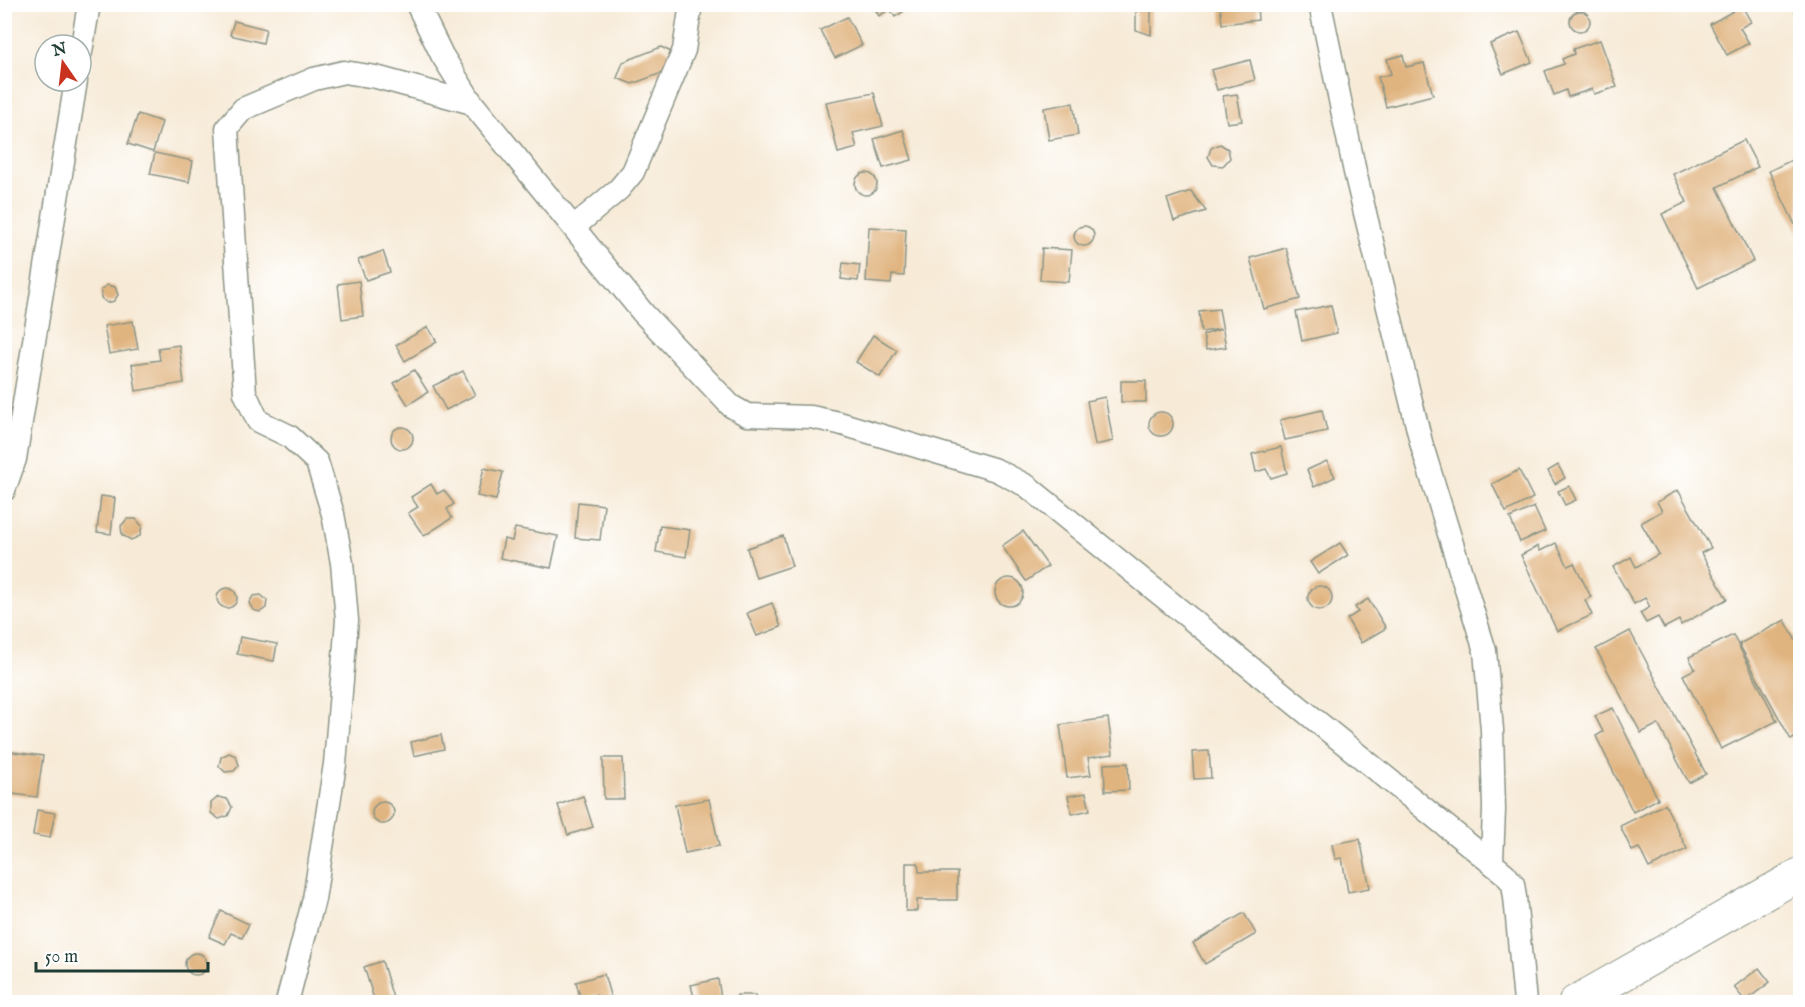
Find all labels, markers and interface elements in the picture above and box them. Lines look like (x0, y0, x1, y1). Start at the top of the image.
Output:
north arrow (33, 33, 93, 93)
text: N (50, 39, 69, 62)
scale bar (36, 935, 208, 973)
text: 50 m (45, 946, 78, 969)

